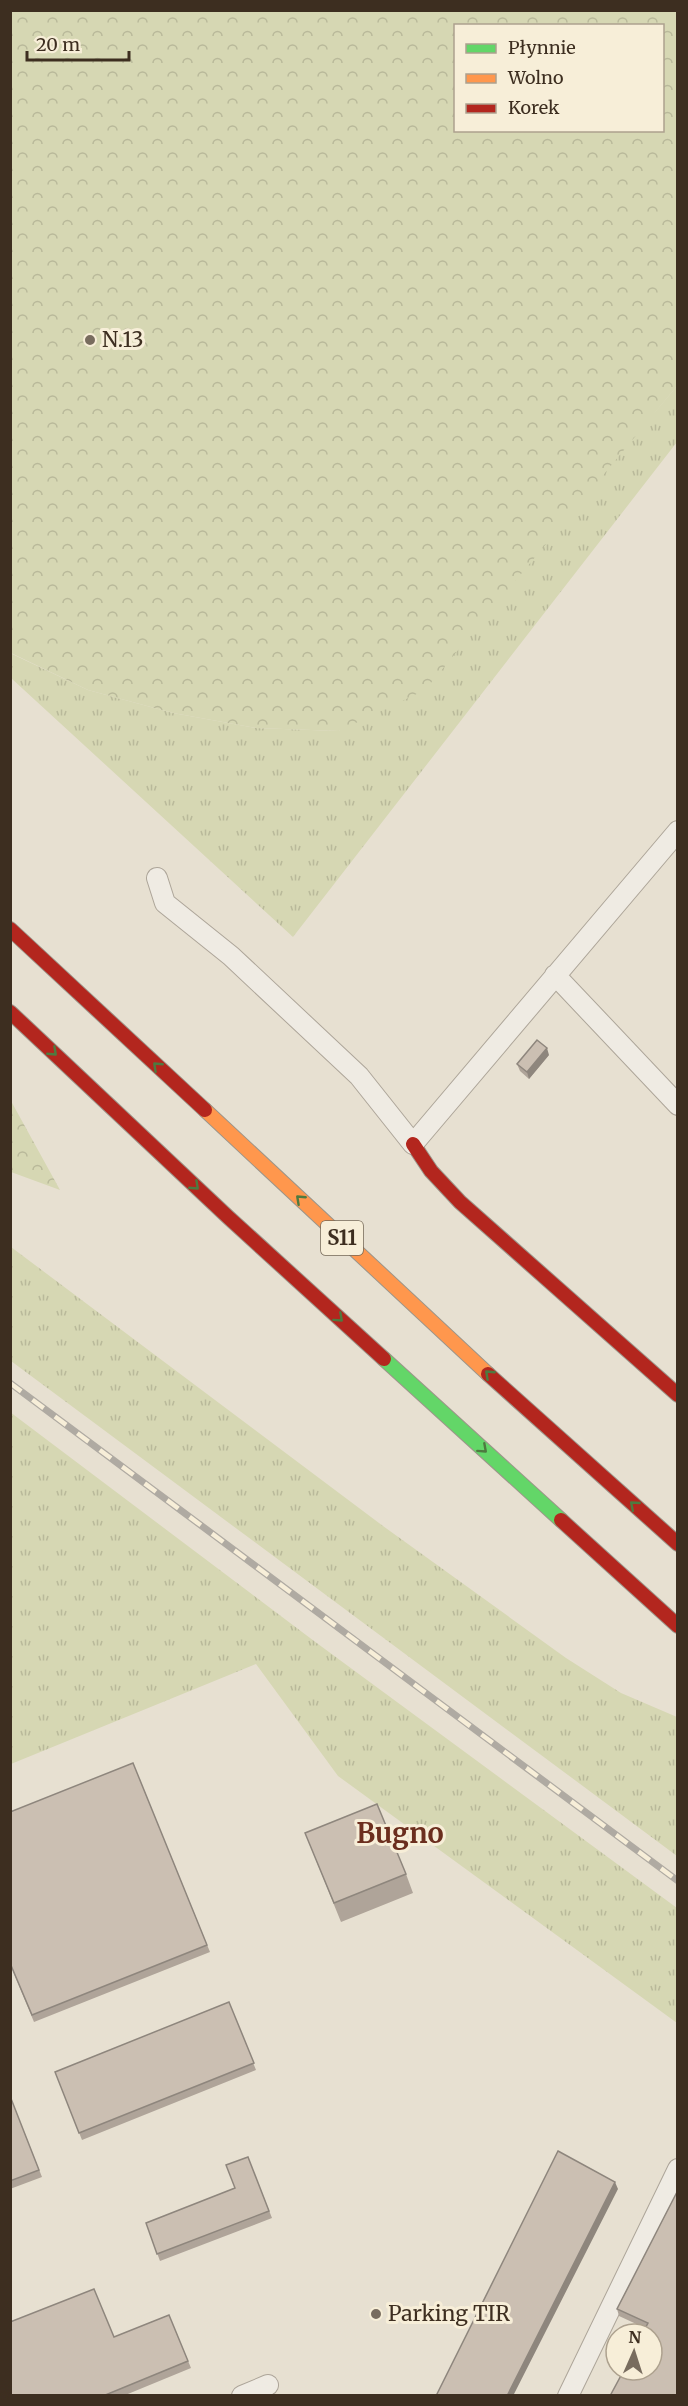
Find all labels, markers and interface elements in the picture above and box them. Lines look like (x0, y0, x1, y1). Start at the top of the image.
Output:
scale bar (27, 24, 129, 62)
legend (454, 24, 664, 132)
text: 20 m (36, 33, 80, 56)
text: Płynnie (508, 36, 576, 59)
text: Wolno (507, 66, 564, 89)
text: Korek (508, 96, 560, 119)
place label: N.13 (102, 326, 143, 353)
marker: N.13 (83, 333, 97, 347)
one-way arrow (46, 1045, 57, 1056)
one-way arrow (154, 1062, 165, 1073)
one-way arrow (189, 1179, 199, 1190)
one-way arrow (296, 1195, 307, 1206)
road number: S11 (321, 1221, 363, 1255)
one-way arrow (332, 1311, 343, 1322)
one-way arrow (485, 1371, 496, 1382)
one-way arrow (476, 1442, 487, 1453)
one-way arrow (630, 1501, 640, 1512)
district label: Bugno (356, 1816, 444, 1850)
place label: Parking TIR (388, 2300, 510, 2327)
marker: Parking TIR (369, 2307, 383, 2321)
north arrow (604, 2322, 664, 2382)
text: N (628, 2327, 642, 2347)

